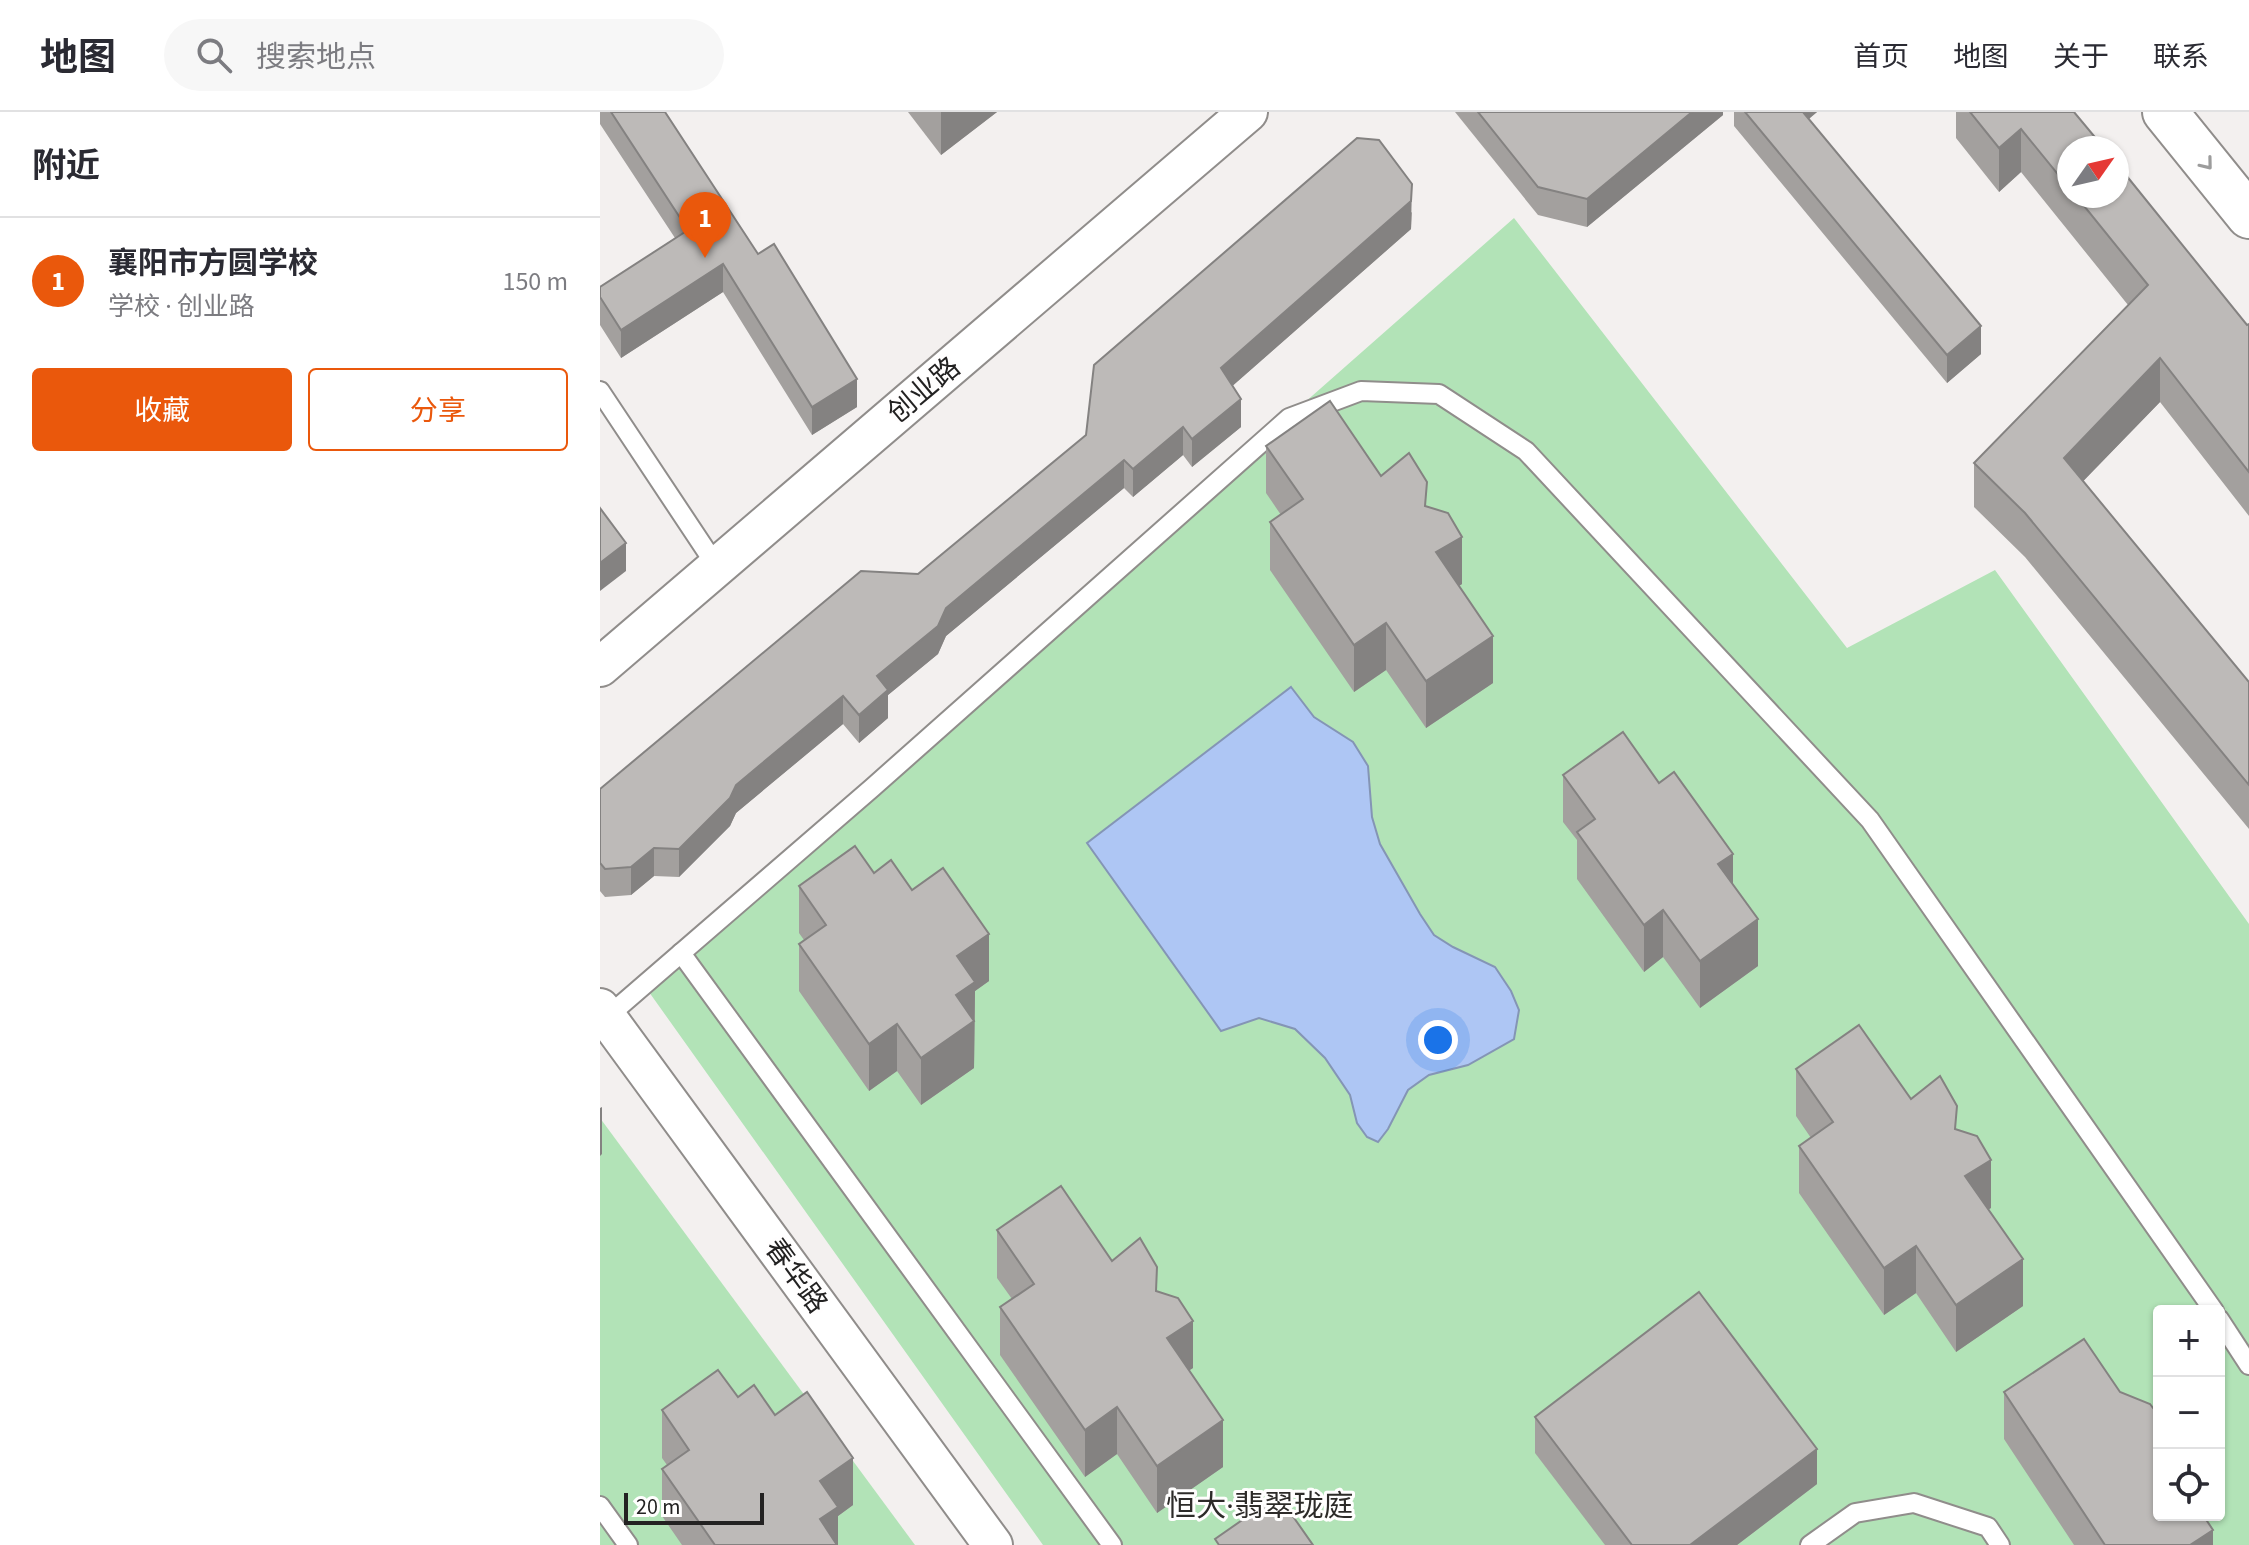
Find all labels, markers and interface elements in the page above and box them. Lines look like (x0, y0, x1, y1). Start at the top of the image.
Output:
search box (164, 19, 724, 91)
text: 地图 (40, 31, 116, 85)
icon: search (192, 33, 236, 77)
text: 搜索地点 (256, 36, 376, 79)
text: 首页 (1853, 37, 1909, 77)
text: 地图 (1953, 37, 2009, 77)
text: 关于 (2053, 37, 2109, 77)
text: 联系 (2153, 37, 2209, 77)
north arrow (2057, 136, 2129, 208)
text: 附近 (32, 142, 100, 191)
one-way arrow (2197, 155, 2212, 169)
pin: 1 (679, 192, 731, 258)
text: 襄阳市方圆学校 (108, 242, 318, 285)
text: 1 (51, 263, 65, 300)
text: 150 m (502, 263, 568, 300)
text: 学校 · 创业路 (108, 288, 255, 325)
street label: 创业路 (879, 348, 969, 432)
button: 收藏 (32, 368, 292, 451)
button: 分享 (308, 368, 568, 451)
your location (1418, 1020, 1458, 1060)
street label: 春华路 (755, 1230, 837, 1322)
map controls (2153, 1305, 2225, 1521)
button: + (2153, 1305, 2225, 1377)
button: − (2153, 1377, 2225, 1449)
button: locate (2153, 1449, 2225, 1521)
district label: 恒大·翡翠珑庭 (1166, 1485, 1354, 1528)
scale bar (624, 1489, 764, 1525)
text: 20 m (636, 1491, 681, 1523)

